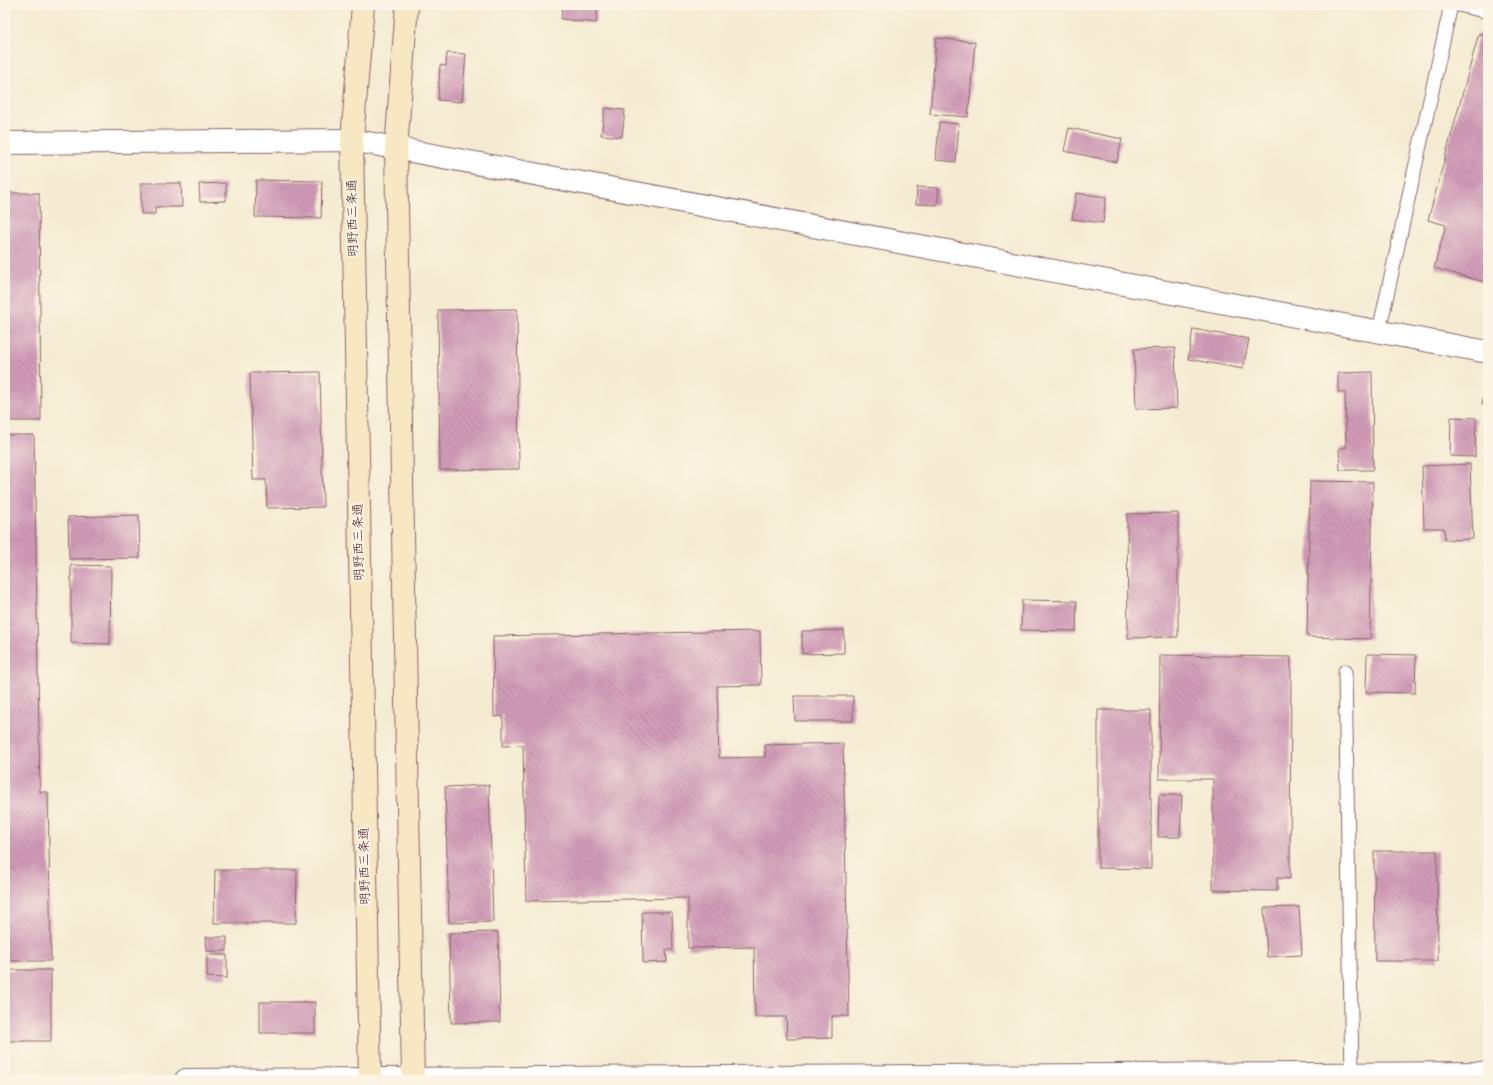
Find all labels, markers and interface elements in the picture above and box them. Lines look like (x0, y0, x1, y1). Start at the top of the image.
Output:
street label: 明野西三条通 (345, 179, 362, 257)
street label: 明野西三条通 (351, 503, 368, 581)
street label: 明野西三条通 (357, 827, 374, 905)

